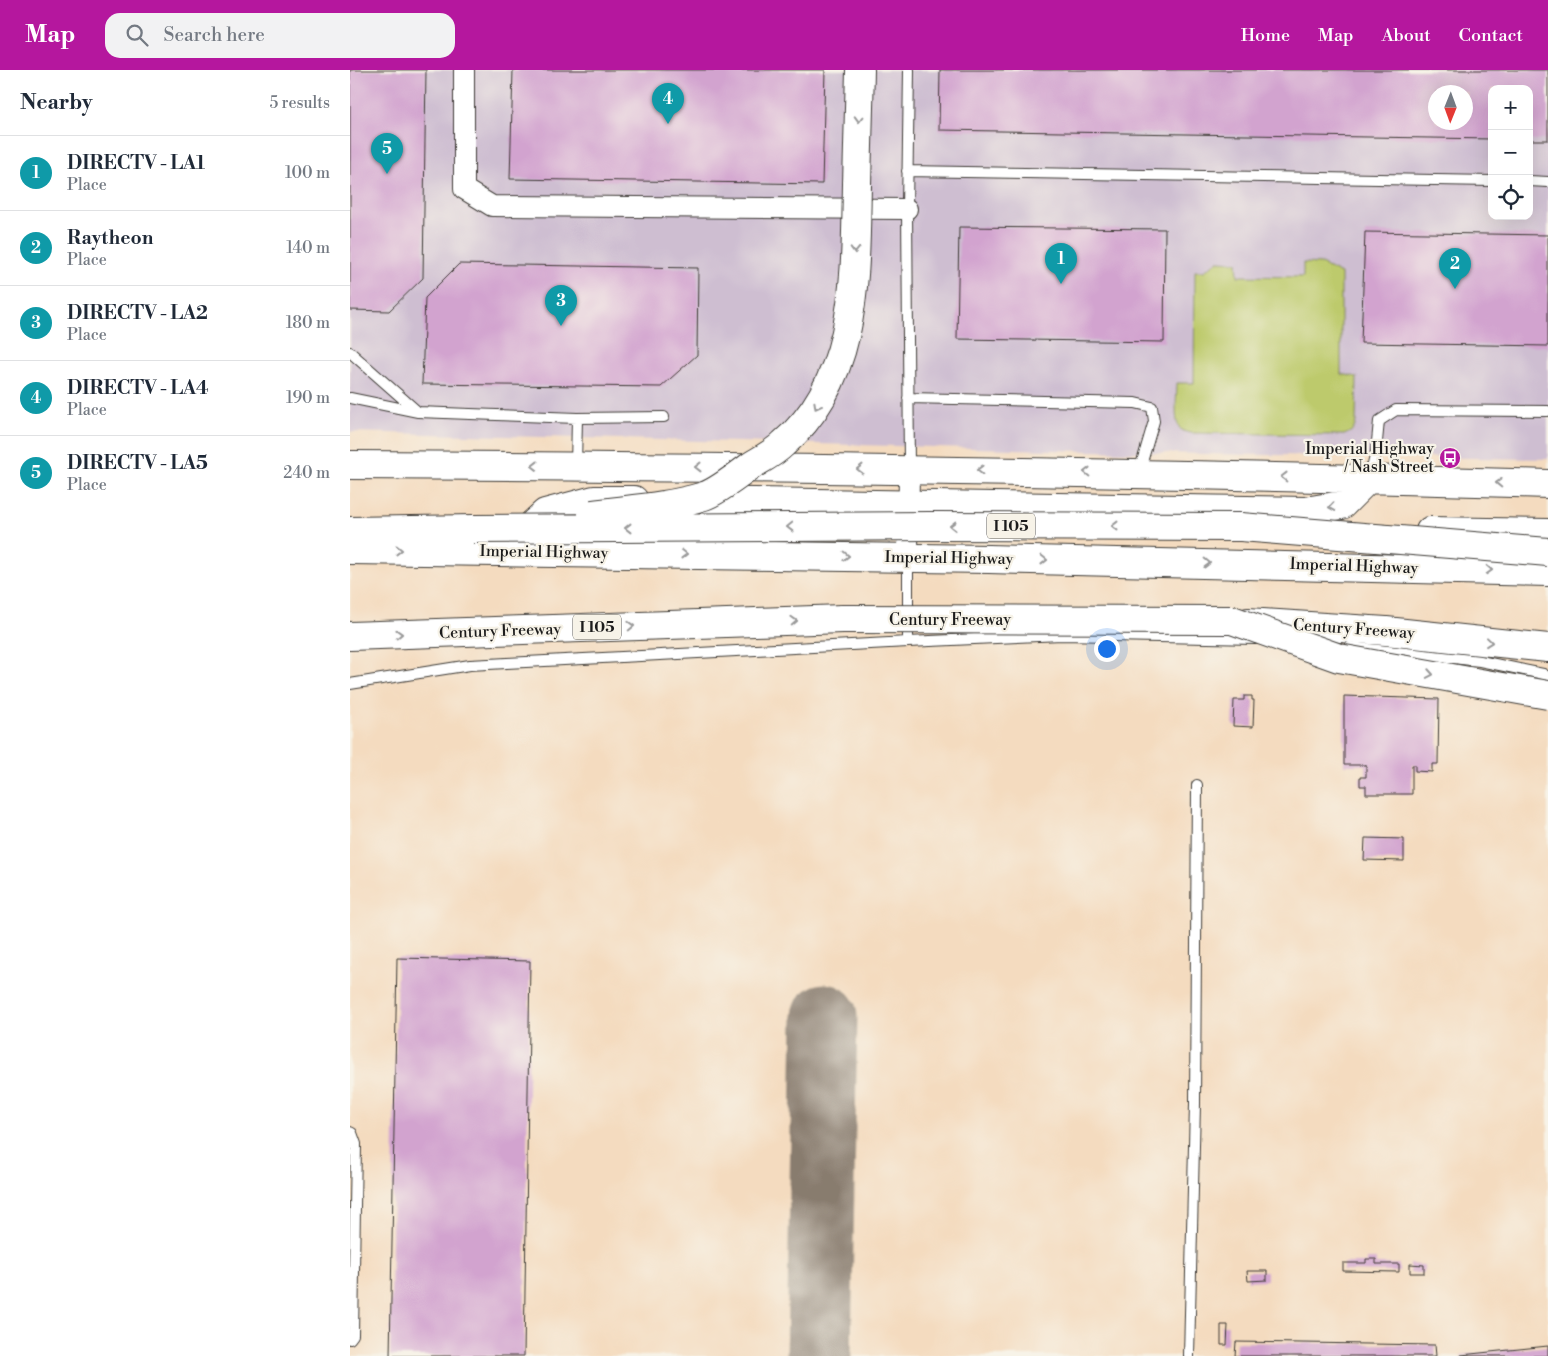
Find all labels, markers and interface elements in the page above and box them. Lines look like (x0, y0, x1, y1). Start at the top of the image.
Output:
search box (105, 13, 455, 58)
text: Map (25, 20, 75, 50)
icon: search (123, 21, 151, 49)
text: Search here (163, 23, 265, 47)
text: Home (1241, 24, 1290, 47)
text: Map (1318, 24, 1354, 47)
text: About (1382, 24, 1431, 47)
text: Contact (1459, 24, 1523, 47)
pin: 4 (652, 83, 684, 124)
north arrow (1428, 85, 1473, 130)
map controls (1488, 85, 1533, 220)
button: + (1488, 85, 1533, 130)
text: Nearby (20, 90, 93, 116)
text: 5 results (269, 93, 330, 113)
one-way arrow (854, 115, 864, 123)
button: − (1488, 130, 1533, 175)
pin: 5 (371, 133, 403, 174)
text: DIRECTV - LA1 (67, 151, 205, 175)
text: 1 (32, 163, 40, 183)
text: 100 m (285, 163, 330, 183)
text: Place (67, 175, 107, 195)
button: locate (1488, 175, 1533, 220)
text: Raytheon (67, 226, 153, 250)
text: 2 (31, 238, 41, 258)
text: 140 m (286, 238, 330, 258)
pin: 1 (1045, 243, 1077, 284)
one-way arrow (850, 246, 861, 254)
pin: 2 (1439, 248, 1471, 289)
text: Place (67, 250, 107, 270)
pin: 3 (545, 285, 577, 326)
text: DIRECTV - LA2 (67, 301, 208, 325)
text: 3 (31, 313, 41, 333)
text: 180 m (286, 313, 330, 333)
text: Place (67, 325, 107, 345)
text: DIRECTV - LA4 (67, 376, 209, 400)
text: 4 (31, 388, 41, 408)
text: 190 m (286, 388, 330, 408)
text: Place (67, 400, 107, 420)
one-way arrow (813, 400, 823, 409)
place label: Imperial Highway / Nash Street (1305, 439, 1434, 477)
bus stop icon: Imperial Highway / Nash Street (1438, 446, 1462, 470)
text: DIRECTV - LA5 (67, 451, 208, 475)
one-way arrow (531, 461, 538, 471)
one-way arrow (693, 462, 701, 472)
text: 5 (31, 463, 41, 483)
text: 240 m (283, 463, 330, 483)
one-way arrow (856, 463, 864, 474)
one-way arrow (975, 465, 983, 475)
one-way arrow (1083, 467, 1090, 477)
one-way arrow (1280, 471, 1288, 482)
text: Place (67, 475, 107, 495)
one-way arrow (1495, 477, 1503, 488)
one-way arrow (1327, 501, 1335, 512)
road number: I 105 (987, 514, 1035, 538)
one-way arrow (949, 521, 956, 531)
one-way arrow (1111, 521, 1119, 532)
one-way arrow (786, 522, 794, 532)
one-way arrow (624, 523, 632, 533)
street label: Imperial Highway (479, 541, 609, 563)
one-way arrow (395, 545, 403, 555)
street label: Imperial Highway (884, 547, 1014, 569)
one-way arrow (680, 549, 688, 559)
one-way arrow (842, 551, 850, 561)
street label: Imperial Highway (1289, 554, 1419, 578)
one-way arrow (1040, 555, 1048, 565)
one-way arrow (1203, 558, 1211, 568)
one-way arrow (1486, 565, 1494, 575)
street label: Century Freeway (889, 610, 1011, 630)
road number: I 105 (573, 614, 621, 640)
street label: Century Freeway (1292, 615, 1416, 643)
one-way arrow (790, 616, 798, 626)
street label: Century Freeway (439, 619, 562, 643)
one-way arrow (627, 621, 635, 632)
one-way arrow (395, 629, 403, 639)
your location (1094, 636, 1120, 662)
one-way arrow (1486, 636, 1494, 647)
one-way arrow (1426, 669, 1434, 679)

